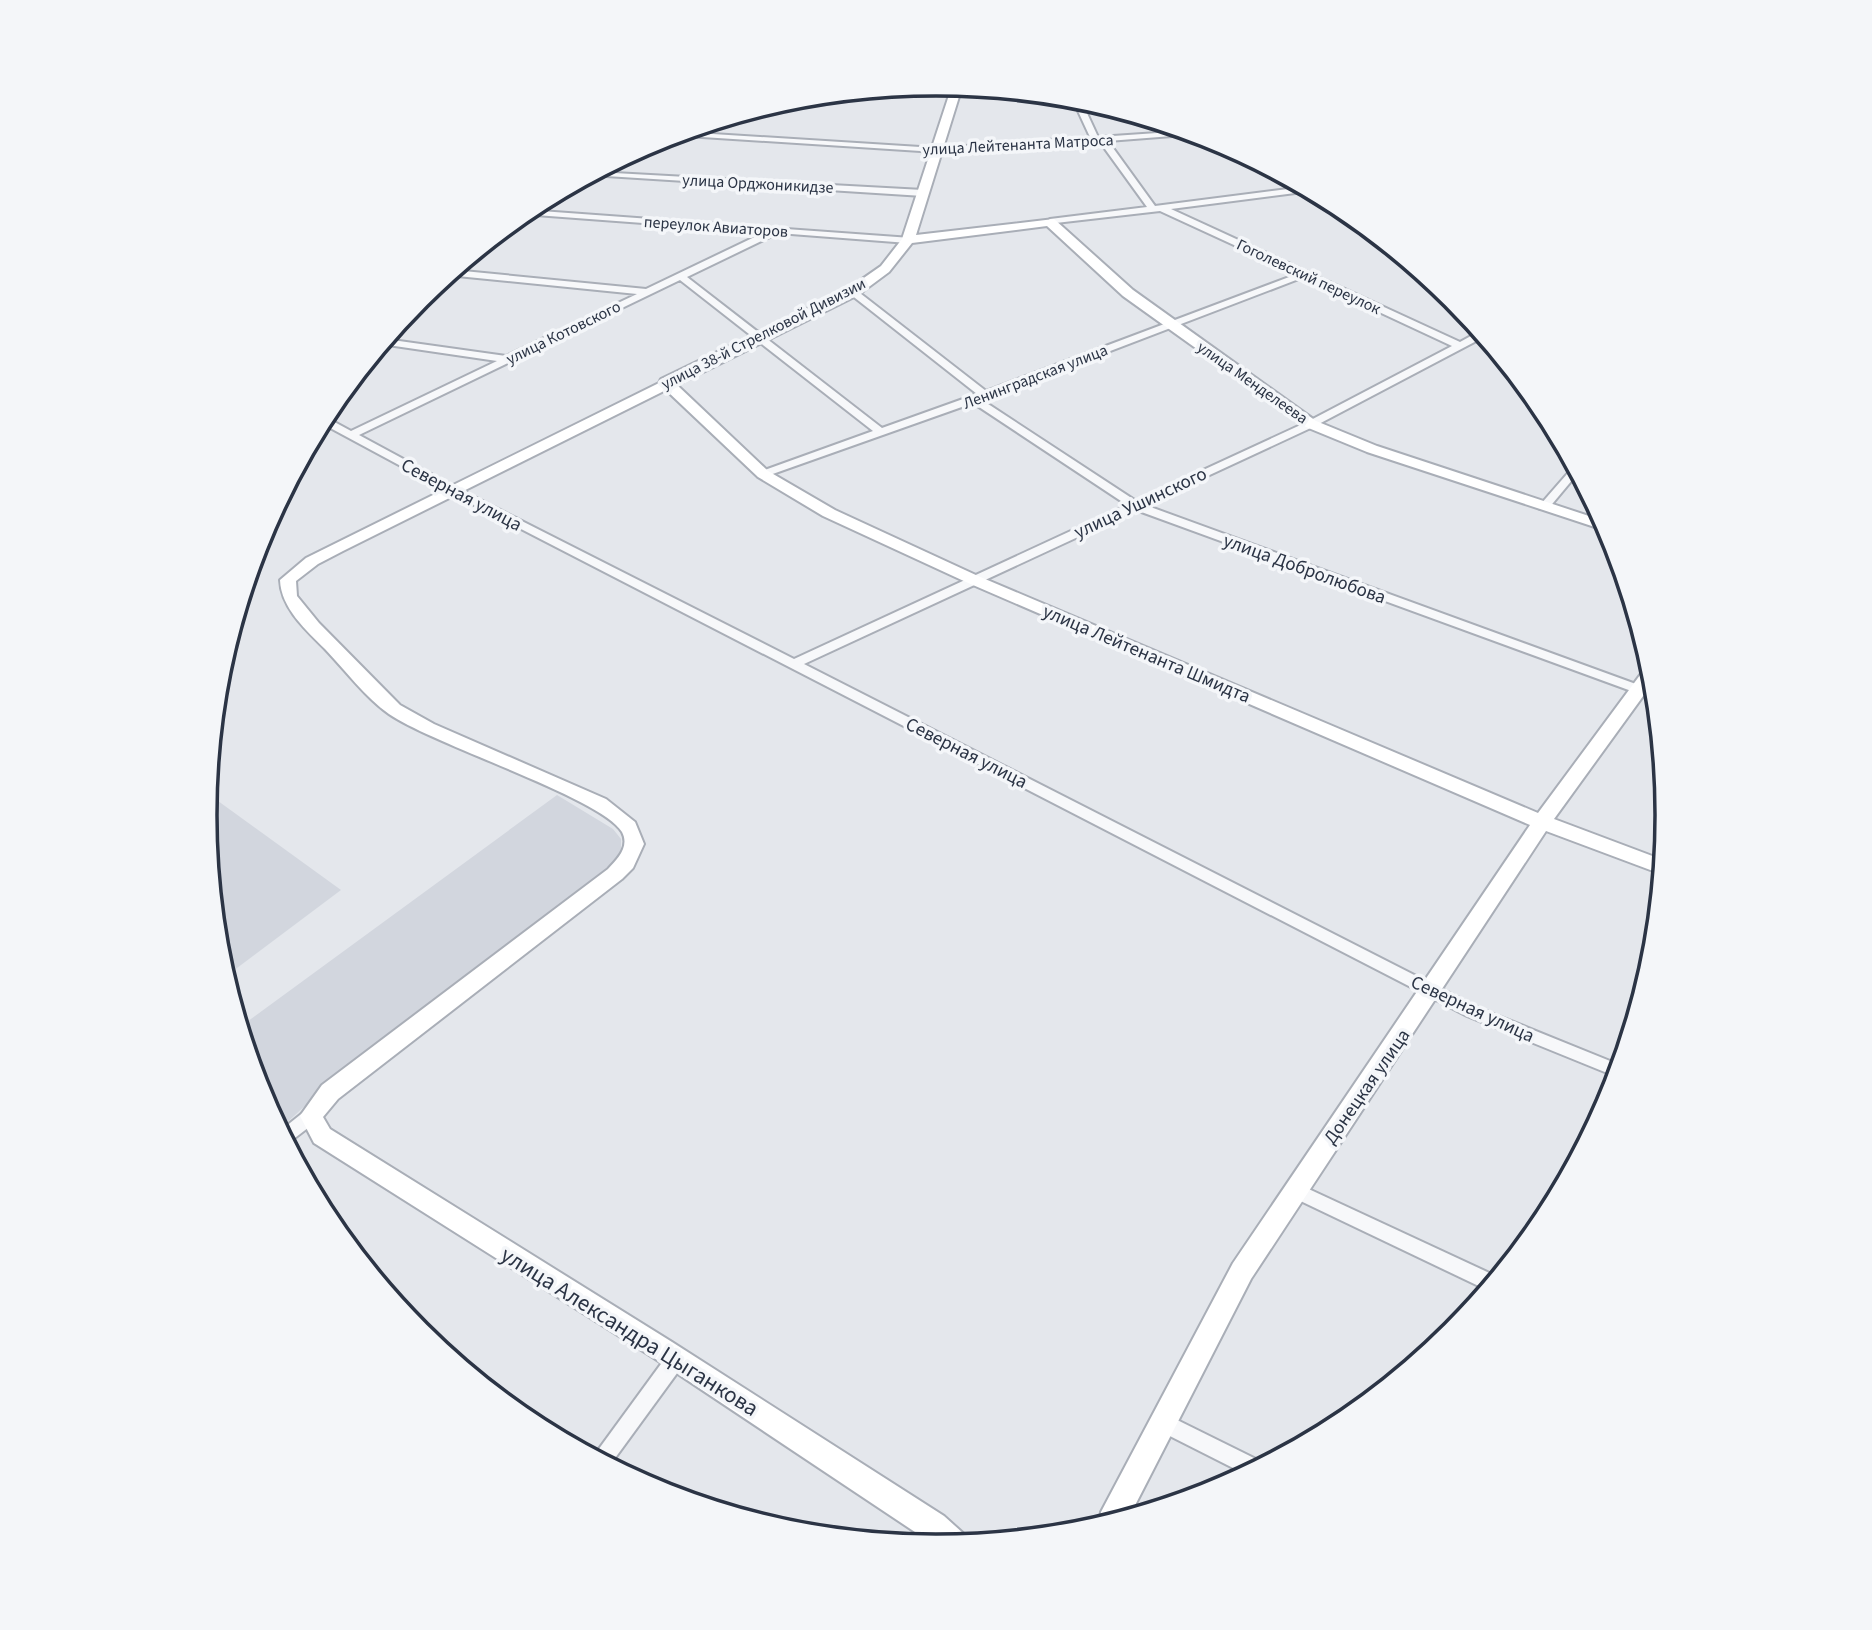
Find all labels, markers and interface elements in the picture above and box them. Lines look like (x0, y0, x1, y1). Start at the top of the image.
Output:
street label: улица Лейтенанта Матроса (922, 129, 1114, 161)
street label: улица Орджоникидзе (682, 169, 834, 199)
street label: переулок Авиаторов (643, 211, 789, 243)
street label: Гоголевский переулок (1233, 234, 1384, 320)
street label: улица 38-й Стрелковой Дивизии (657, 273, 870, 395)
street label: улица Котовского (503, 296, 624, 370)
street label: улица Менделеева (1193, 336, 1312, 429)
street label: Ленинградская улица (960, 339, 1111, 415)
street label: Северная улица (396, 452, 527, 539)
street label: улица Ушинского (1070, 461, 1211, 546)
street label: улица Добролюбова (1219, 527, 1390, 611)
street label: улица Лейтенанта Шмидта (1038, 598, 1255, 710)
street label: Северная улица (901, 711, 1032, 796)
street label: Северная улица (1406, 969, 1539, 1050)
street label: Донецкая улица (1317, 1024, 1417, 1150)
street label: улица Александра Цыганкова (494, 1238, 765, 1425)

